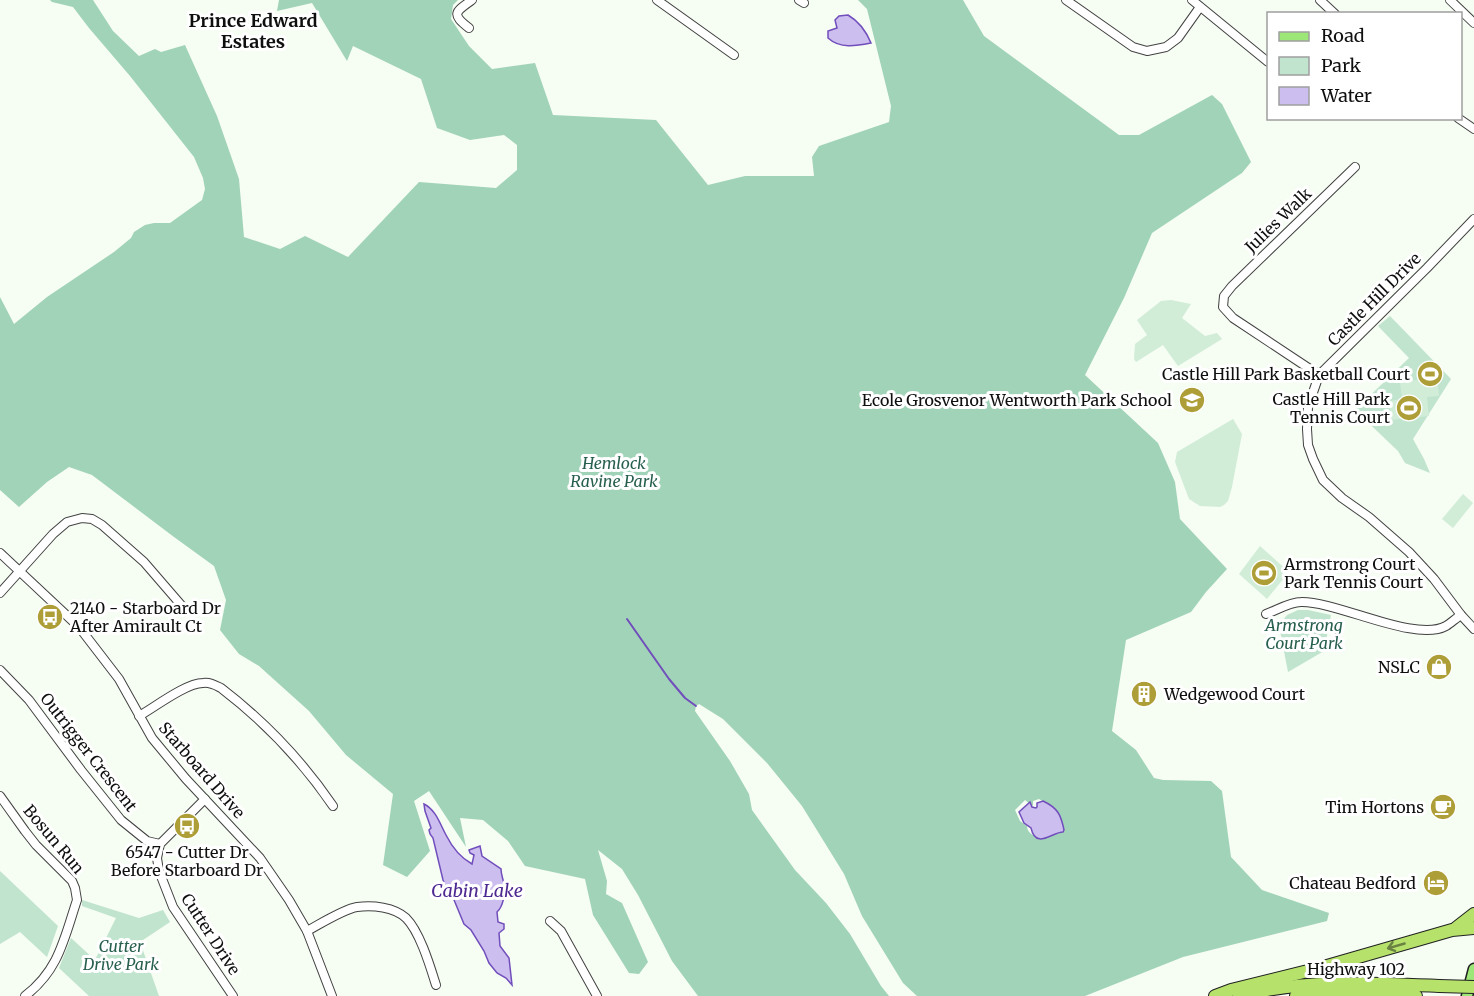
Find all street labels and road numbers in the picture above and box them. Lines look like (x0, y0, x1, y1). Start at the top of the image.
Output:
street label: Julies Walk (1240, 183, 1316, 257)
street label: Castle Hill Drive (1323, 248, 1425, 350)
street label: Outrigger Crescent (36, 689, 142, 816)
street label: Starboard Drive (155, 718, 249, 822)
street label: Bosun Run (19, 800, 89, 878)
street label: Cutter Drive (177, 889, 245, 979)
street label: Highway 102 (1307, 959, 1405, 979)

